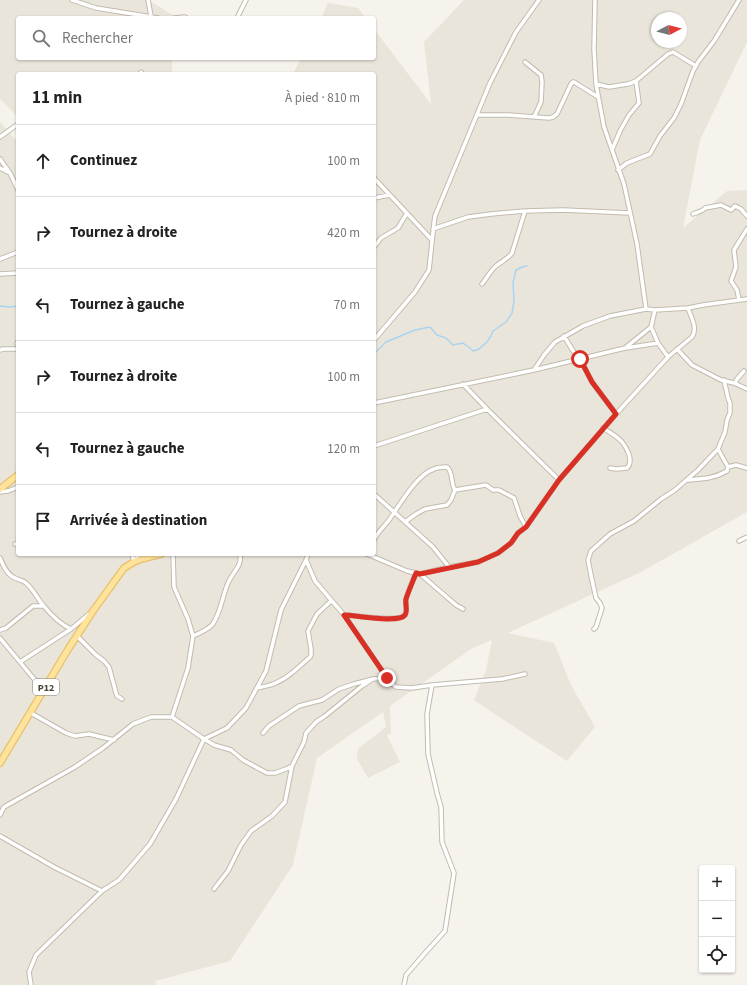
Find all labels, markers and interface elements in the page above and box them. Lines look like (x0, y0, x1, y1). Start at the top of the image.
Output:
north arrow (651, 12, 687, 48)
search box (16, 16, 376, 60)
icon: search (30, 27, 52, 49)
text: Rechercher (62, 28, 133, 49)
text: 11 min (32, 86, 82, 110)
text: À pied · 810 m (285, 89, 360, 107)
icon: ahead (32, 150, 54, 172)
text: Continuez (70, 150, 137, 171)
text: 100 m (327, 152, 360, 170)
icon: right (32, 222, 54, 244)
text: Tournez à droite (70, 222, 177, 243)
text: 420 m (327, 224, 360, 242)
icon: left (32, 294, 54, 316)
text: Tournez à gauche (70, 294, 185, 315)
text: 70 m (334, 296, 360, 314)
route start (571, 350, 589, 368)
icon: right (32, 366, 54, 388)
text: Tournez à droite (70, 366, 177, 387)
text: 100 m (327, 368, 360, 386)
icon: left (32, 438, 54, 460)
text: Tournez à gauche (70, 438, 185, 459)
text: 120 m (327, 440, 360, 458)
icon: arrive (32, 510, 54, 532)
text: Arrivée à destination (70, 510, 207, 531)
route end (378, 669, 396, 687)
road number: P12 (33, 679, 59, 695)
map controls (699, 865, 735, 973)
button: + (699, 865, 735, 901)
button: − (699, 901, 735, 937)
button: locate (699, 937, 735, 973)

